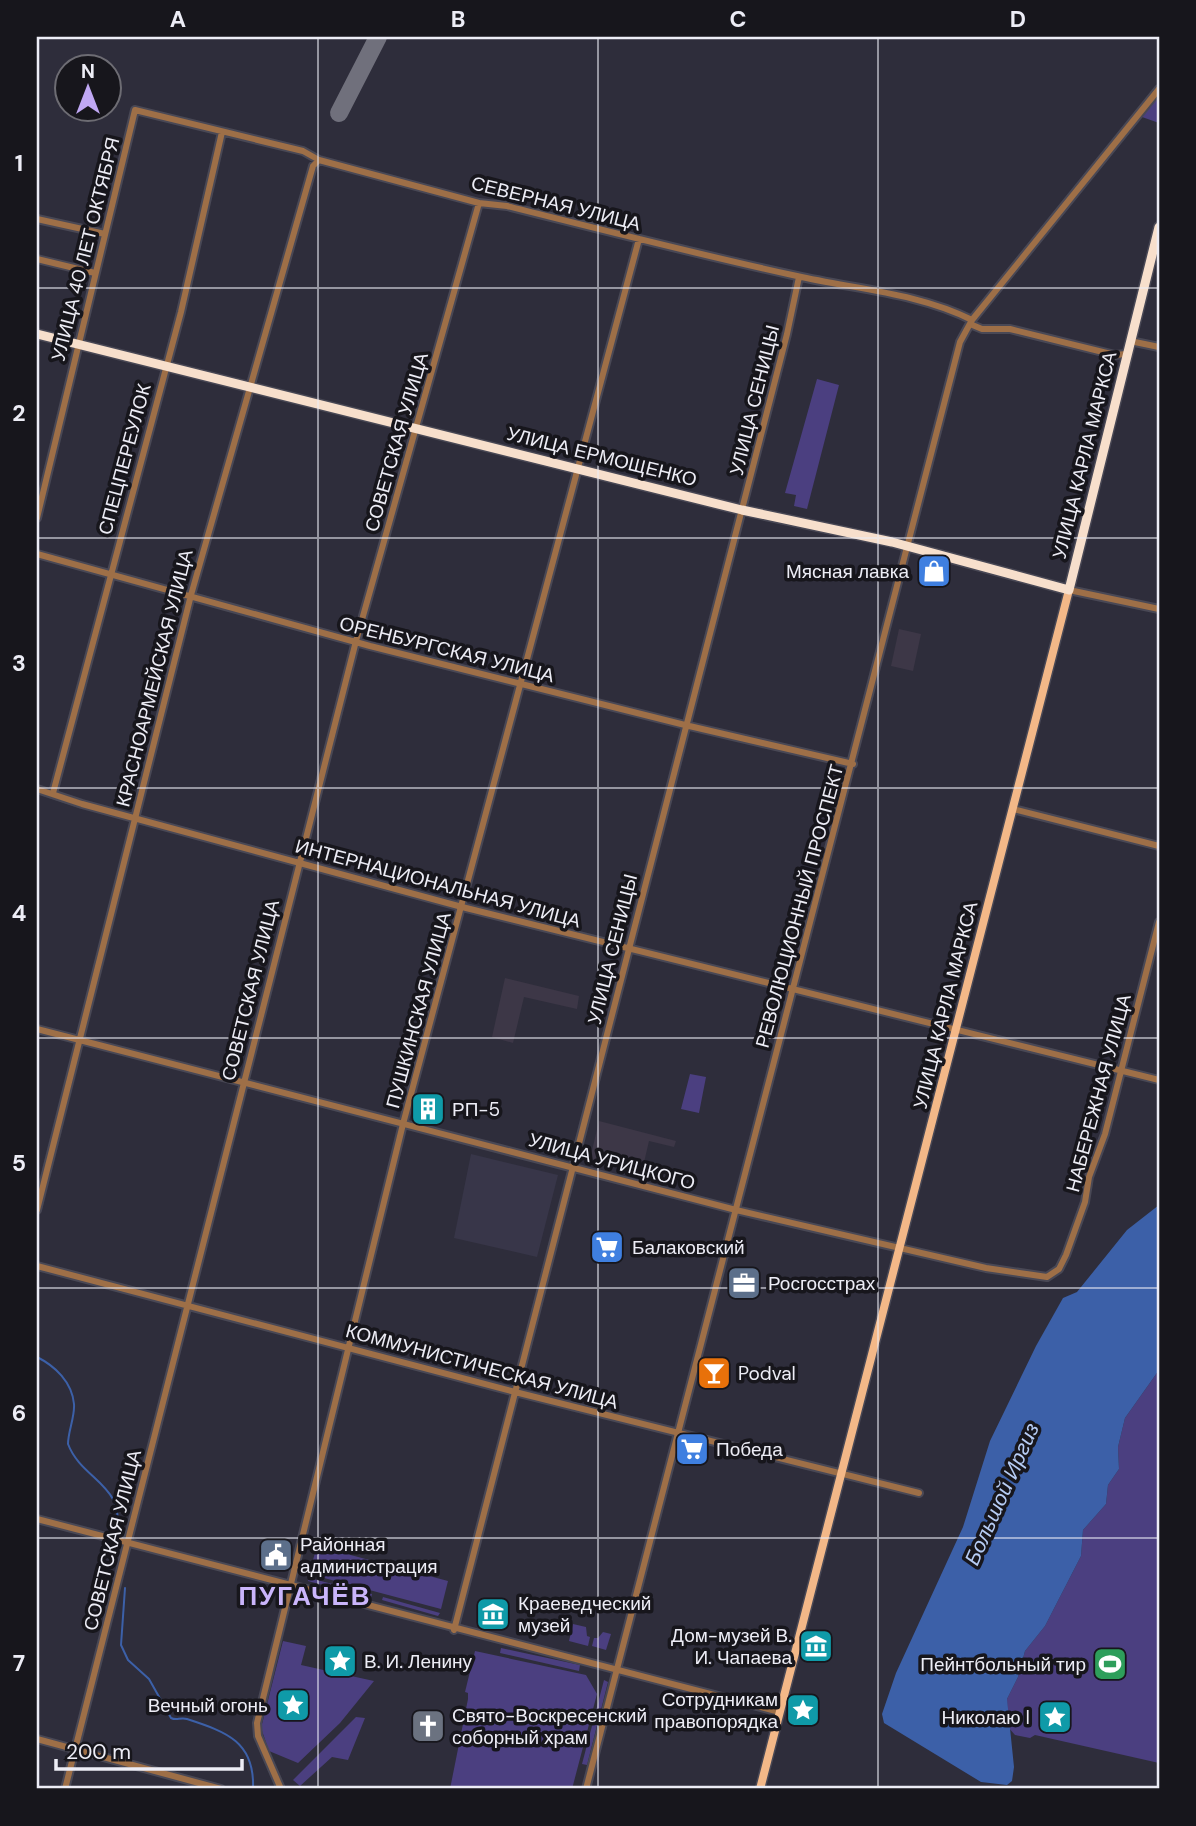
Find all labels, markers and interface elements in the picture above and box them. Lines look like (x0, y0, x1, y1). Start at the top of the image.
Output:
text: A (170, 4, 186, 34)
text: B (451, 4, 465, 34)
text: C (730, 4, 746, 34)
text: D (1010, 4, 1026, 34)
north arrow (52, 52, 122, 122)
text: N (81, 59, 95, 84)
street label: УЛИЦА 40 ЛЕТ ОКТЯБРЯ (46, 135, 125, 364)
text: 1 (15, 148, 23, 178)
street label: СЕВЕРНАЯ УЛИЦА (468, 170, 644, 237)
street label: УЛИЦА СЕНИЦЫ (724, 322, 785, 478)
street label: СОВЕТСКАЯ УЛИЦА (359, 349, 434, 535)
street label: УЛИЦА КАРЛА МАРКСА (1047, 349, 1122, 561)
street label: СПЕЦПЕРЕУЛОК (92, 381, 157, 537)
text: 2 (12, 398, 26, 428)
street label: УЛИЦА ЕРМОЩЕНКО (504, 421, 699, 492)
street label: КРАСНОАРМЕЙСКАЯ УЛИЦА (110, 547, 199, 809)
shop icon: Мясная лавка (915, 552, 953, 590)
place label: Мясная лавка (786, 559, 909, 584)
street label: ОРЕНБУРГСКАЯ УЛИЦА (337, 611, 557, 688)
text: 3 (12, 648, 26, 678)
street label: РЕВОЛЮЦИОННЫЙ ПРОСПЕКТ (750, 761, 850, 1051)
street label: ИНТЕРНАЦИОНАЛЬНАЯ УЛИЦА (292, 833, 584, 934)
street label: УЛИЦА СЕНИЦЫ (582, 871, 643, 1027)
street label: СОВЕТСКАЯ УЛИЦА (216, 897, 285, 1083)
text: 4 (12, 898, 27, 928)
street label: УЛИЦА КАРЛА МАРКСА (908, 899, 983, 1111)
street label: ПУШКИНСКАЯ УЛИЦА (380, 909, 457, 1111)
street label: НАБЕРЕЖНАЯ УЛИЦА (1060, 991, 1137, 1195)
building icon: РП-5 (409, 1090, 447, 1128)
place label: РП-5 (452, 1097, 500, 1122)
street label: УЛИЦА УРИЦКОГО (526, 1127, 698, 1196)
text: 5 (12, 1148, 26, 1178)
supermarket icon: Балаковский (588, 1228, 626, 1266)
place label: Балаковский (632, 1235, 745, 1260)
office icon: Росгосстрах (725, 1264, 763, 1302)
place label: Росгосстрах (768, 1271, 876, 1296)
street label: КОММУНИСТИЧЕСКАЯ УЛИЦА (343, 1318, 621, 1415)
bar icon: Podval (695, 1354, 733, 1392)
place label: Podval (738, 1361, 796, 1386)
text: 6 (12, 1398, 26, 1428)
water label: Большой Иргиз (958, 1418, 1046, 1570)
supermarket icon: Победа (673, 1430, 711, 1468)
place label: Победа (716, 1437, 783, 1462)
street label: СОВЕТСКАЯ УЛИЦА (78, 1447, 147, 1633)
place label: Районная администрация (300, 1532, 438, 1579)
public building icon: Районная администрация (257, 1536, 295, 1574)
district label: ПУГАЧЁВ (238, 1579, 372, 1613)
place label: Краеведческий музей (518, 1591, 651, 1638)
museum icon: Краеведческий музей (474, 1595, 512, 1633)
place label: Дом-музей В. И. Чапаева (671, 1623, 792, 1670)
museum icon: Дом-музей В. И. Чапаева (797, 1627, 835, 1665)
place icon: В. И. Ленину (321, 1642, 359, 1680)
sports icon: Пейнтбольный тир (1091, 1645, 1129, 1683)
text: 7 (13, 1648, 25, 1678)
place label: В. И. Ленину (364, 1649, 473, 1674)
place label: Пейнтбольный тир (920, 1652, 1086, 1677)
place icon: Вечный огонь (274, 1686, 312, 1724)
place label: Сотрудникам правопорядка (654, 1687, 778, 1734)
place icon: Сотрудникам правопорядка (784, 1691, 822, 1729)
place label: Вечный огонь (148, 1693, 268, 1718)
place icon: Николаю I (1036, 1698, 1074, 1736)
place label: Свято-Воскресенский соборный храм (452, 1703, 647, 1750)
place label: Николаю I (942, 1705, 1030, 1730)
church icon: Свято-Воскресенский соборный храм (409, 1707, 447, 1745)
scale bar (56, 1728, 242, 1772)
text: 200 m (66, 1738, 131, 1766)

